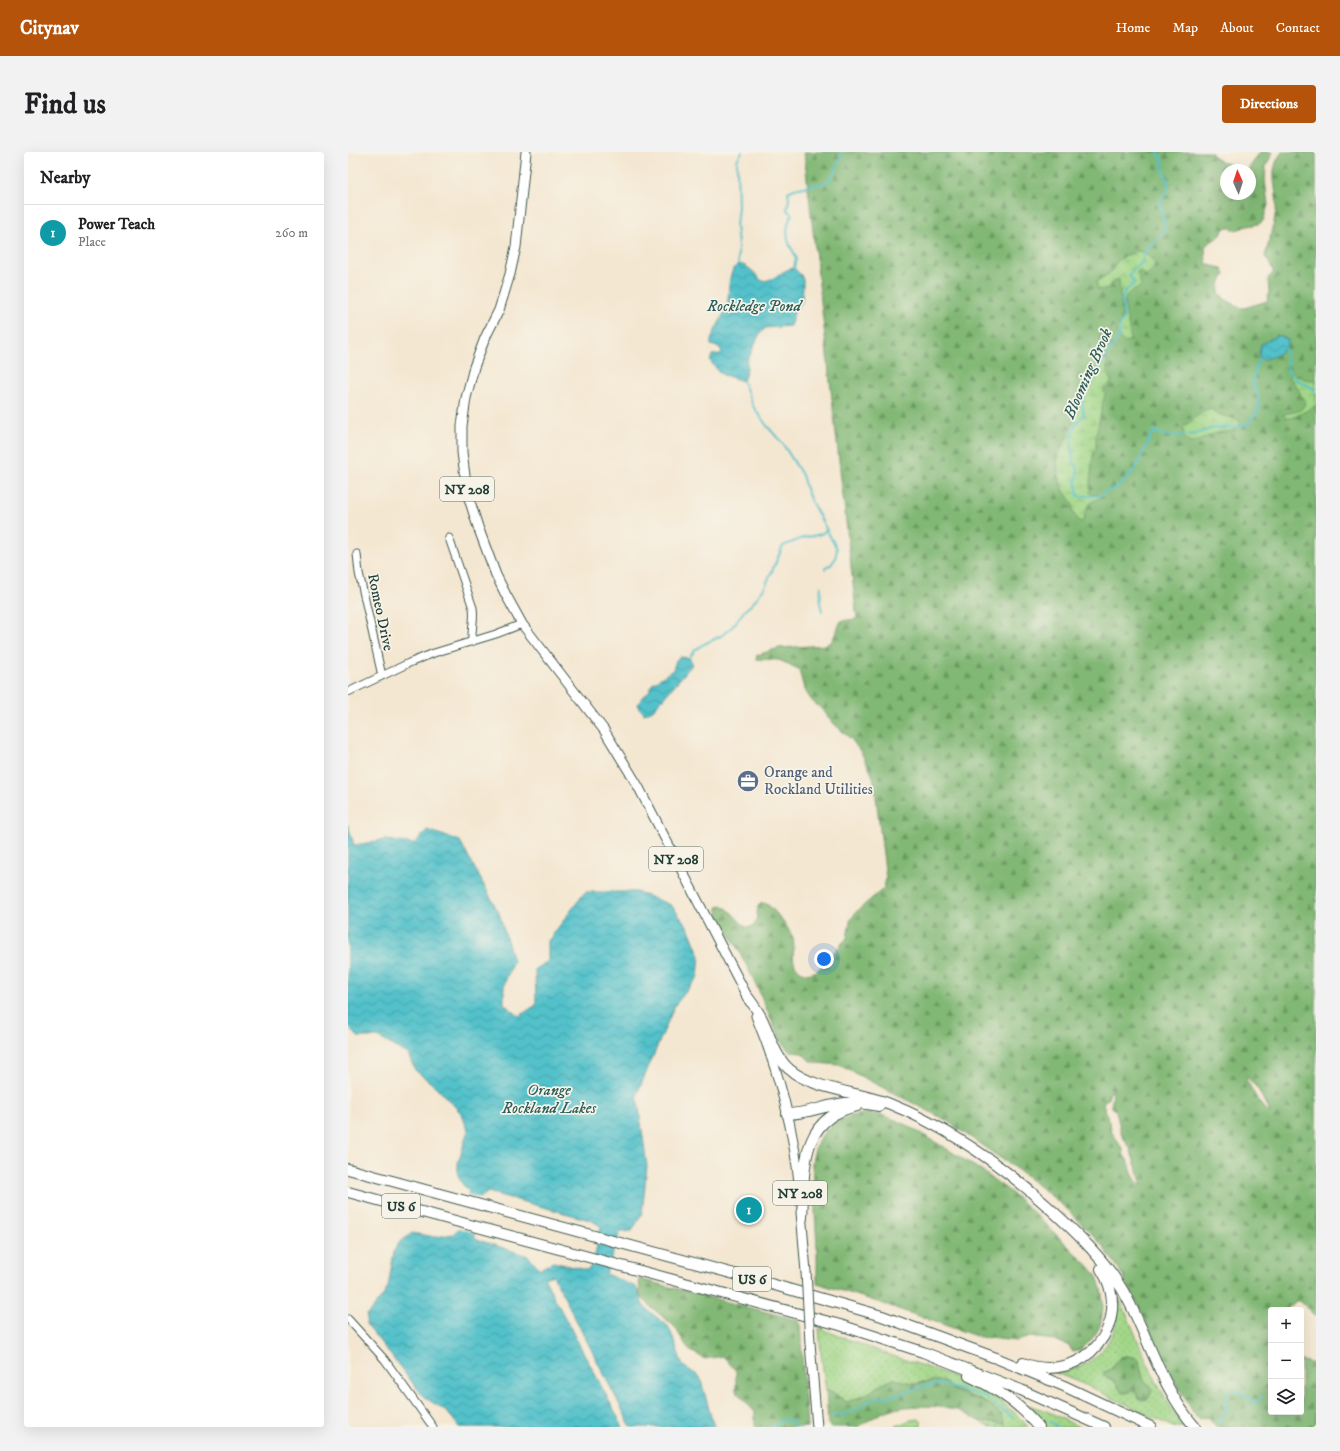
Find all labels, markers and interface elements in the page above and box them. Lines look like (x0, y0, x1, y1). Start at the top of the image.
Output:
text: Citynav (20, 17, 79, 40)
text: Home (1116, 19, 1150, 37)
text: Map (1172, 19, 1198, 37)
text: About (1220, 19, 1254, 37)
text: Contact (1276, 19, 1320, 37)
button: Directions (1222, 85, 1316, 123)
text: Find us (24, 87, 106, 122)
north arrow (1220, 164, 1256, 200)
text: Nearby (40, 167, 90, 189)
text: Power Teach (78, 215, 155, 234)
text: 1 (51, 225, 55, 241)
text: 260 m (275, 225, 308, 241)
text: Place (78, 234, 106, 250)
water label: Rockledge Pond (706, 296, 803, 316)
water label: Blooming Brook (1059, 325, 1117, 422)
road number: NY 208 (440, 477, 494, 501)
street label: Romeo Drive (363, 572, 398, 652)
place label: Orange and Rockland Utilities (764, 763, 873, 799)
office icon: Orange and Rockland Utilities (735, 768, 761, 794)
road number: NY 208 (649, 847, 703, 871)
your location (814, 949, 834, 969)
water label: Orange Rockland Lakes (501, 1080, 597, 1118)
road number: NY 208 (773, 1181, 827, 1205)
road number: US 6 (382, 1194, 420, 1218)
pin: 1 (736, 1195, 762, 1225)
road number: US 6 (733, 1267, 771, 1291)
map controls (1268, 1307, 1304, 1415)
button: + (1268, 1307, 1304, 1343)
button: − (1268, 1343, 1304, 1379)
button: layers (1268, 1379, 1304, 1415)

